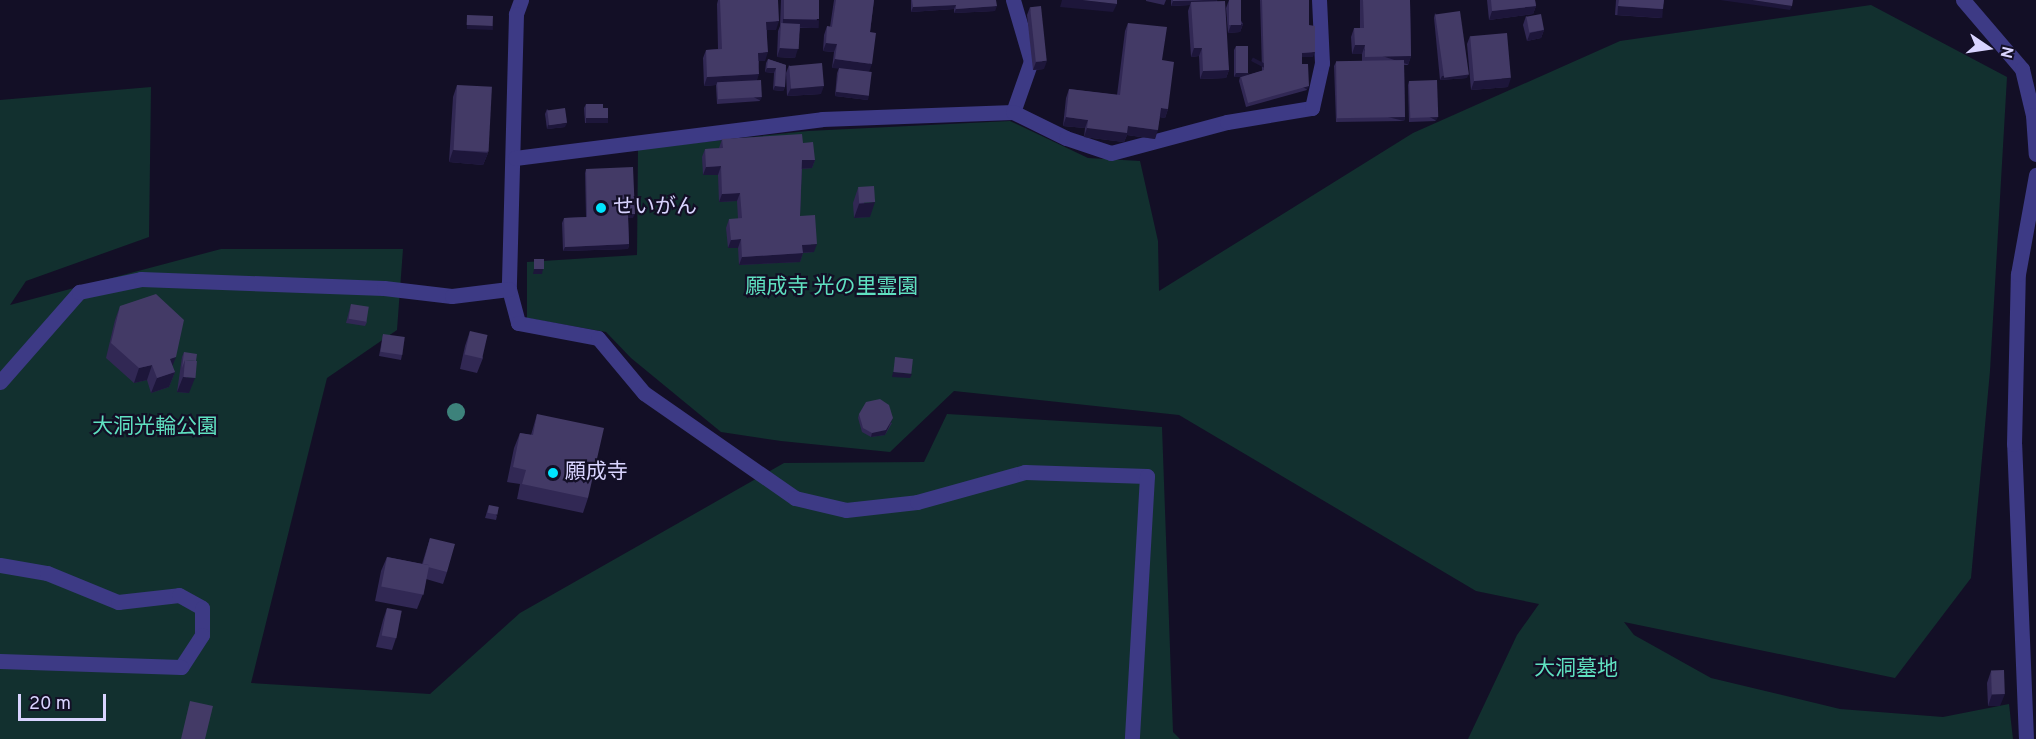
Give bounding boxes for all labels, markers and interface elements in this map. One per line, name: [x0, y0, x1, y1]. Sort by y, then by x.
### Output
north arrow: [1958, 18, 2018, 78]
text: N: [1995, 44, 2017, 60]
place label: せいがん: [613, 195, 697, 221]
marker: せいがん: [594, 201, 608, 215]
park label: 願成寺 光の里霊園: [746, 275, 918, 301]
park label: 大洞光輪公園: [92, 415, 218, 441]
place label: 願成寺: [565, 460, 628, 486]
marker: 願成寺: [546, 466, 560, 480]
park label: 大洞墓地: [1534, 657, 1618, 683]
scale bar: [21, 682, 110, 720]
text: 20 m: [29, 693, 71, 716]

